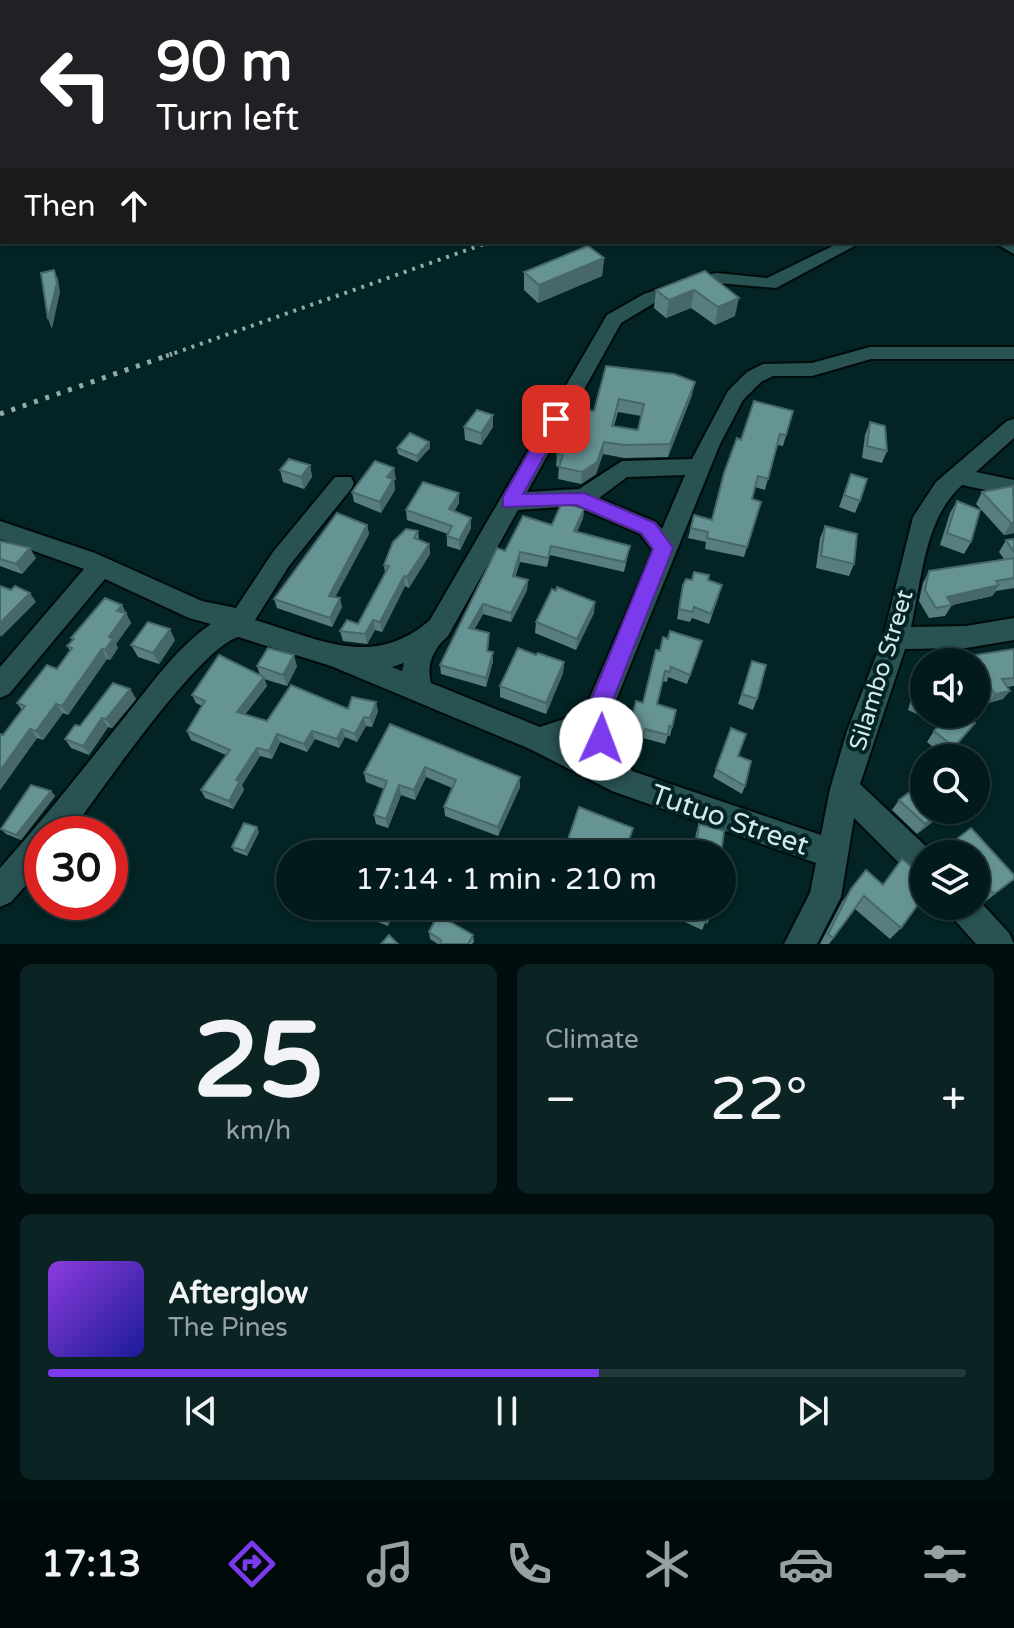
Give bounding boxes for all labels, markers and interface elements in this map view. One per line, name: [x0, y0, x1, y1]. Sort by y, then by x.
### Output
text: 90 m: [156, 29, 292, 96]
icon: left: [24, 32, 128, 136]
text: Turn left: [156, 97, 299, 140]
icon: ahead: [112, 184, 156, 228]
text: Then: [24, 188, 96, 225]
pin: [522, 385, 590, 453]
icon: arrive: [534, 397, 578, 441]
street label: Silambo Street: [843, 586, 920, 754]
map controls: [910, 648, 990, 920]
button: sound: [910, 648, 990, 728]
position arrow: [559, 697, 643, 781]
button: search: [910, 744, 990, 824]
street label: Tutuo Street: [646, 777, 813, 863]
speed limit sign: 30: [24, 816, 128, 920]
button: layers: [910, 840, 990, 920]
text: 17:14 · 1 min · 210 m: [355, 861, 657, 898]
text: 25: [193, 1000, 324, 1125]
text: Climate: [545, 1024, 639, 1055]
text: 22°: [710, 1064, 808, 1136]
text: −: [545, 1074, 576, 1127]
text: +: [941, 1074, 966, 1127]
text: km/h: [226, 1115, 291, 1146]
text: Afterglow: [168, 1275, 308, 1312]
text: The Pines: [168, 1312, 288, 1343]
icon: previous: [179, 1389, 223, 1433]
icon: pause: [485, 1389, 529, 1433]
icon: next: [791, 1389, 835, 1433]
icon: directions: [224, 1536, 280, 1592]
icon: music: [362, 1536, 418, 1592]
icon: phone: [501, 1536, 557, 1592]
icon: climate: [639, 1536, 695, 1592]
icon: car: [778, 1536, 834, 1592]
icon: filters: [917, 1536, 973, 1592]
text: 17:13: [41, 1543, 141, 1586]

